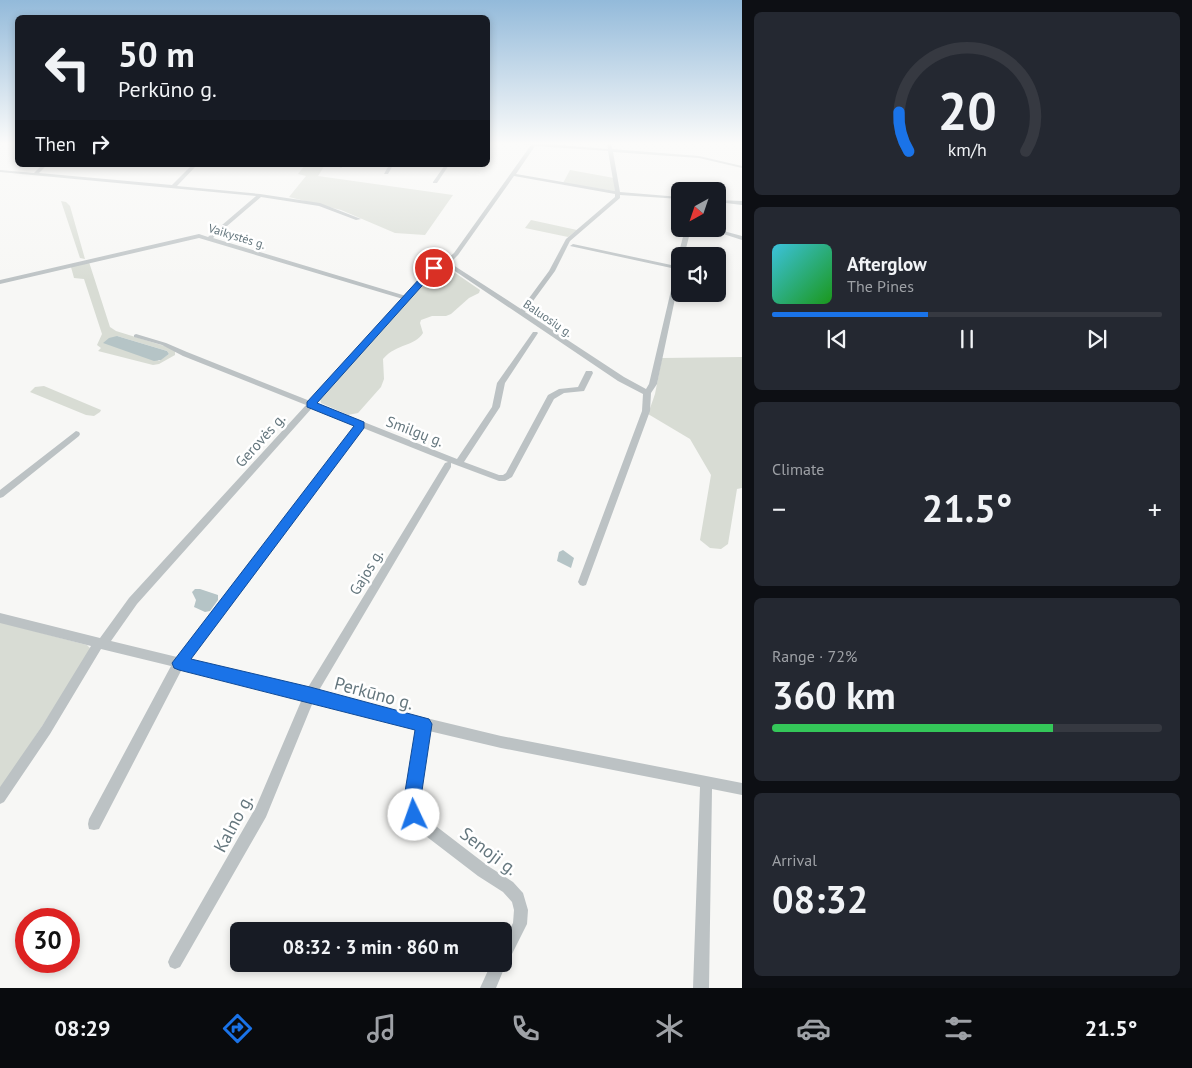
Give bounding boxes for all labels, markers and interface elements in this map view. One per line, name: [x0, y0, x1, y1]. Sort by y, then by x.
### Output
text: 50 m: [118, 31, 195, 77]
icon: left: [35, 35, 100, 100]
text: Perkūno g.: [118, 75, 217, 103]
text: 20: [938, 77, 996, 144]
icon: right: [86, 130, 114, 158]
text: Then: [35, 132, 76, 156]
text: km/h: [947, 138, 987, 161]
north arrow: [671, 182, 726, 238]
map controls: [671, 182, 726, 302]
street label: Vaikystės g.: [206, 220, 267, 252]
pin: [413, 247, 455, 289]
button: sound: [671, 247, 726, 302]
text: Afterglow: [847, 252, 927, 276]
icon: arrive: [420, 254, 448, 282]
text: The Pines: [847, 276, 914, 296]
street label: Baluosių g.: [520, 296, 576, 340]
icon: previous: [823, 325, 851, 353]
icon: pause: [953, 325, 981, 353]
icon: next: [1083, 325, 1111, 353]
street label: Gerovės g.: [231, 409, 289, 471]
street label: Smilgų g.: [384, 411, 446, 451]
text: Climate: [772, 459, 824, 479]
text: 21.5°: [922, 483, 1012, 532]
text: −: [772, 490, 786, 527]
text: +: [1148, 490, 1162, 527]
street label: Gajos g.: [345, 546, 387, 598]
text: Range · 72%: [772, 646, 857, 666]
text: 360 km: [772, 670, 896, 719]
street label: Perkūno g.: [332, 671, 416, 715]
position arrow: [387, 788, 439, 840]
street label: Kalno g.: [208, 790, 258, 856]
street label: Senoji g.: [456, 822, 522, 880]
text: Arrival: [772, 850, 817, 870]
text: 08:32: [772, 874, 868, 923]
speed limit sign: 30: [15, 908, 80, 973]
text: 08:32 · 3 min · 860 m: [283, 935, 459, 959]
icon: directions: [220, 1011, 255, 1046]
icon: music: [364, 1011, 399, 1046]
icon: phone: [508, 1011, 543, 1046]
icon: climate: [652, 1011, 687, 1046]
icon: car: [796, 1011, 831, 1046]
icon: filters: [941, 1011, 976, 1046]
text: 08:29: [55, 1014, 110, 1042]
text: 21.5°: [1085, 1014, 1137, 1042]

